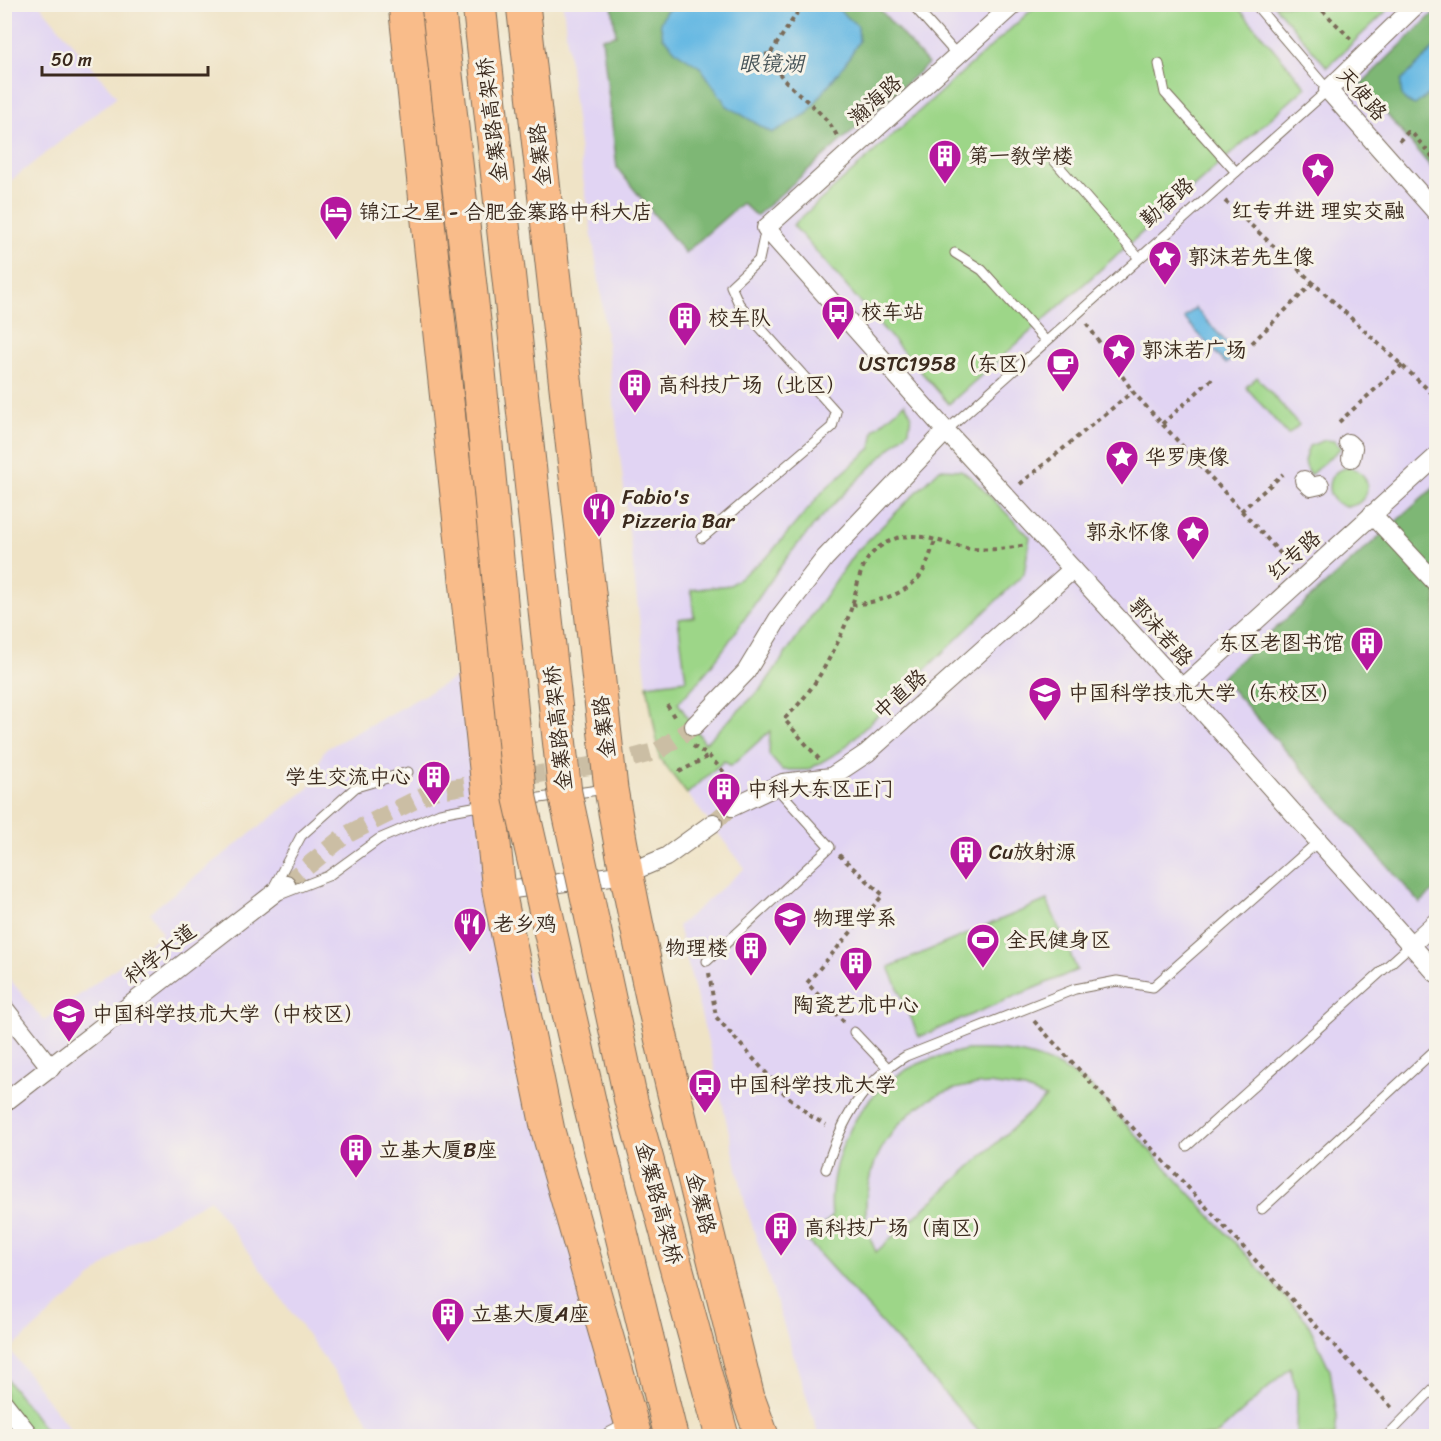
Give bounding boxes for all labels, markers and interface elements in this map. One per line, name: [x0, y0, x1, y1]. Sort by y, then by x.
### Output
scale bar: [42, 39, 208, 77]
text: 50 m: [51, 44, 92, 76]
water label: 眼镜湖: [738, 44, 806, 83]
street label: 金寨路高架桥: [465, 55, 519, 185]
street label: 天使路: [1327, 58, 1397, 130]
street label: 瀚海路: [839, 65, 911, 135]
street label: 金寨路: [518, 122, 562, 188]
place label: 第一教学楼: [968, 137, 1073, 175]
building icon: 第一教学楼: [927, 138, 963, 185]
place icon: 红专并进 理实交融: [1300, 151, 1336, 198]
street label: 勤奋路: [1131, 167, 1203, 237]
place label: 红专并进 理实交融: [1231, 192, 1405, 230]
place label: 锦江之星 - 合肥金寨路中科大店: [359, 193, 653, 231]
hotel icon: 锦江之星 - 合肥金寨路中科大店: [318, 194, 354, 241]
place label: 郭沫若先生像: [1188, 238, 1314, 276]
place icon: 郭沫若先生像: [1147, 239, 1183, 286]
place label: 校车站: [861, 293, 924, 331]
bus stop icon: 校车站: [820, 294, 856, 341]
place label: 校车队: [708, 299, 771, 337]
building icon: 校车队: [667, 300, 703, 347]
place label: 郭沫若广场: [1142, 331, 1247, 369]
place icon: 郭沫若广场: [1101, 332, 1137, 379]
place label: USTC1958（东区）: [859, 345, 1040, 383]
cafe icon: USTC1958（东区）: [1045, 346, 1081, 393]
place label: 高科技广场（北区）: [658, 366, 847, 404]
building icon: 高科技广场（北区）: [617, 367, 653, 414]
place label: 华罗庚像: [1145, 438, 1229, 476]
place icon: 华罗庚像: [1104, 439, 1140, 486]
place label: Fabio's Pizzeria Bar: [622, 478, 735, 540]
restaurant icon: Fabio's Pizzeria Bar: [581, 491, 617, 538]
place label: 郭永怀像: [1086, 513, 1170, 551]
place icon: 郭永怀像: [1175, 514, 1211, 561]
street label: 红专路: [1258, 520, 1330, 590]
street label: 郭沫若路: [1119, 588, 1203, 676]
place label: 东区老图书馆: [1218, 624, 1344, 662]
building icon: 东区老图书馆: [1349, 625, 1385, 672]
street label: 中直路: [864, 659, 936, 729]
street label: 金寨路高架桥: [533, 663, 583, 793]
place label: 中国科学技术大学（东校区）: [1068, 674, 1341, 712]
school or university icon: 中国科学技术大学（东校区）: [1027, 675, 1063, 722]
street label: 金寨路: [581, 693, 627, 761]
place label: 学生交流中心: [285, 758, 411, 796]
building icon: 学生交流中心: [416, 759, 452, 806]
place label: 中科大东区正门: [747, 770, 894, 808]
building icon: 中科大东区正门: [706, 771, 742, 818]
place label: Cu放射源: [989, 833, 1076, 871]
building icon: Cu放射源: [948, 834, 984, 881]
place label: 物理学系: [813, 899, 897, 937]
school or university icon: 物理学系: [772, 900, 808, 947]
place label: 老乡鸡: [493, 905, 556, 943]
restaurant icon: 老乡鸡: [452, 906, 488, 953]
street label: 科学大道: [115, 913, 205, 995]
place label: 全民健身区: [1006, 921, 1111, 959]
sports icon: 全民健身区: [965, 922, 1001, 969]
place label: 物理楼: [665, 929, 728, 967]
building icon: 物理楼: [733, 930, 769, 977]
building icon: 陶瓷艺术中心: [838, 945, 874, 992]
place label: 陶瓷艺术中心: [793, 986, 919, 1024]
place label: 中国科学技术大学（中校区）: [92, 995, 365, 1033]
school or university icon: 中国科学技术大学（中校区）: [51, 996, 87, 1043]
place label: 中国科学技术大学: [728, 1066, 896, 1104]
bus stop icon: 中国科学技术大学: [687, 1067, 723, 1114]
place label: 立基大厦B座: [379, 1131, 497, 1169]
building icon: 立基大厦B座: [338, 1132, 374, 1179]
street label: 金寨路高架桥: [624, 1137, 694, 1269]
street label: 金寨路: [675, 1168, 727, 1238]
place label: 高科技广场（南区）: [804, 1209, 993, 1247]
building icon: 高科技广场（南区）: [763, 1210, 799, 1257]
place label: 立基大厦A座: [471, 1295, 590, 1333]
building icon: 立基大厦A座: [430, 1296, 466, 1343]

